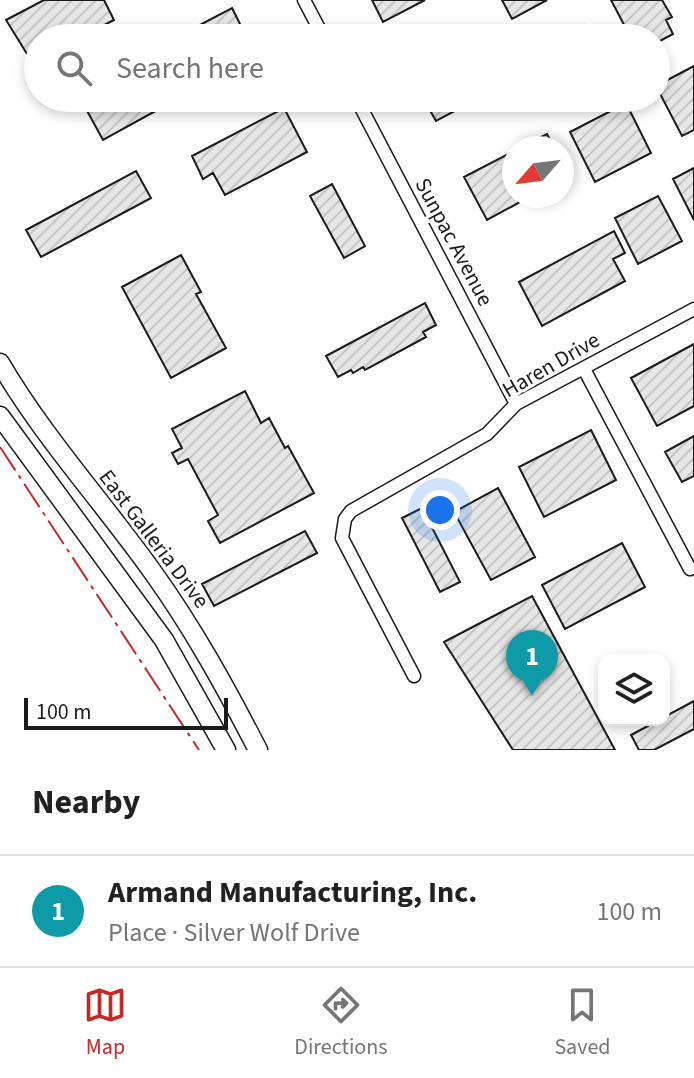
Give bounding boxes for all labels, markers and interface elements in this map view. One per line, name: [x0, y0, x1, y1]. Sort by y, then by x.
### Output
search box: [24, 24, 670, 112]
icon: search: [52, 46, 96, 90]
text: Search here: [116, 47, 264, 90]
north arrow: [502, 136, 574, 208]
street label: Sunpac Avenue: [407, 172, 501, 312]
street label: Haren Drive: [496, 324, 606, 406]
street label: East Galleria Drive: [91, 463, 217, 615]
your location: [420, 490, 460, 530]
pin: 1: [506, 630, 558, 696]
map controls: [598, 654, 670, 726]
button: layers: [598, 654, 670, 726]
scale bar: [24, 694, 228, 730]
text: 100 m: [36, 696, 91, 728]
text: Nearby: [32, 778, 140, 827]
text: Armand Manufacturing, Inc.: [108, 871, 477, 914]
text: 1: [51, 893, 65, 930]
text: 100 m: [596, 893, 662, 930]
text: Place · Silver Wolf Drive: [108, 914, 360, 951]
tab: Map: [83, 983, 127, 1063]
tab: Directions: [294, 983, 387, 1063]
tab: Saved: [554, 983, 611, 1063]

